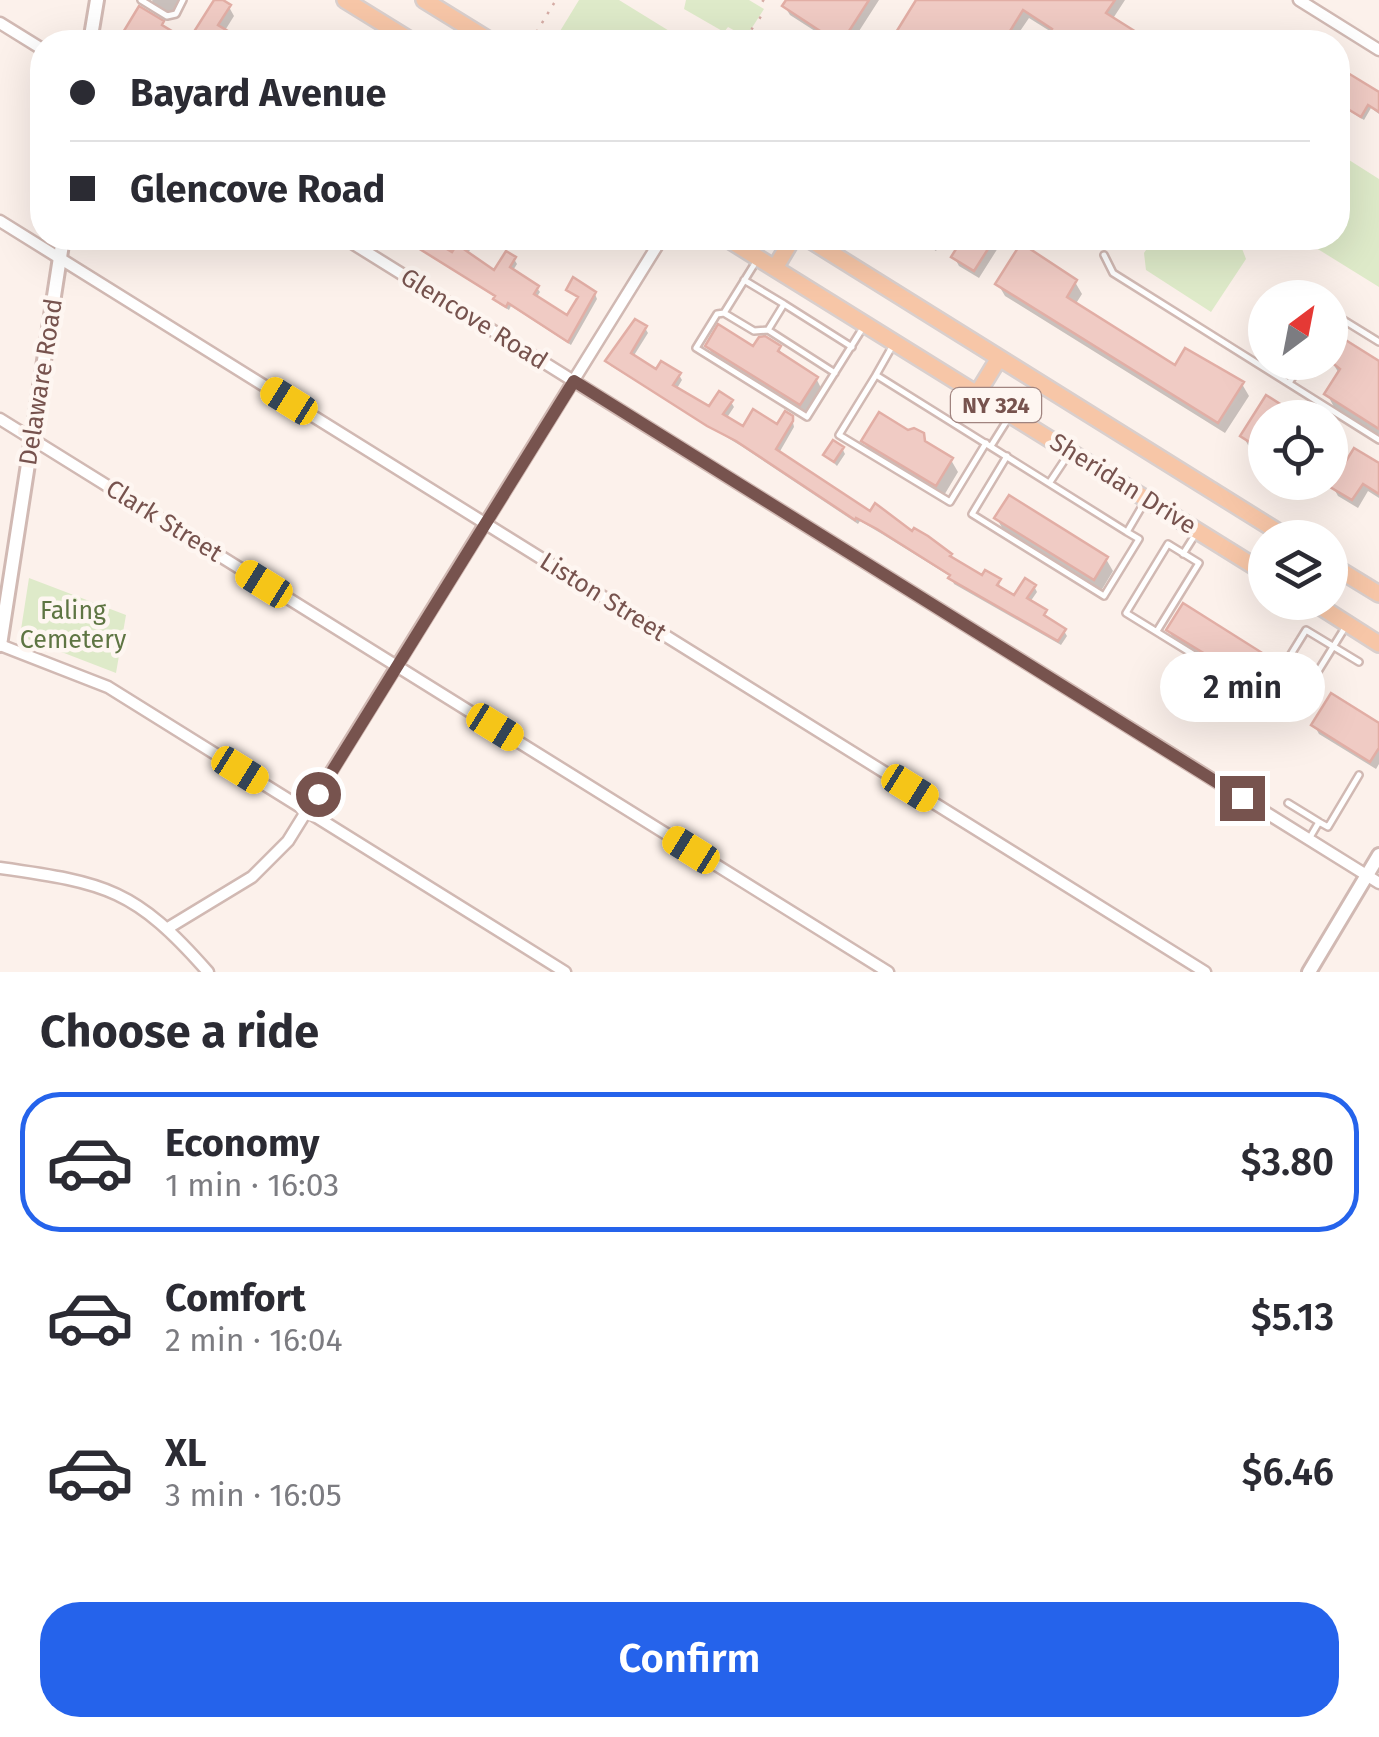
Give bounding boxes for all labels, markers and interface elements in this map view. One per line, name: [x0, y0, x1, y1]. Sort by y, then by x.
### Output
text: Bayard Avenue: [130, 70, 387, 116]
text: Glencove Road: [130, 166, 385, 212]
street label: Glencove Road: [395, 262, 553, 376]
north arrow: [1248, 280, 1348, 380]
map controls: [1248, 280, 1348, 620]
street label: Delaware Road: [13, 296, 69, 468]
car: [256, 372, 322, 430]
road number: NY 324: [951, 388, 1041, 422]
button: locate: [1248, 400, 1348, 500]
street label: Sheridan Drive: [1044, 427, 1202, 541]
street label: Clark Street: [100, 473, 229, 569]
button: layers: [1248, 520, 1348, 620]
street label: Liston Street: [534, 546, 673, 648]
car: [231, 555, 297, 613]
park label: Faling Cemetery: [20, 596, 127, 655]
callout: 2 min: [1160, 653, 1324, 723]
text: 2 min: [1203, 668, 1282, 706]
car: [462, 698, 528, 756]
car: [207, 741, 273, 799]
car: [877, 759, 943, 817]
route start: [296, 772, 341, 817]
route end: [1220, 776, 1265, 821]
car: [658, 821, 724, 879]
text: Choose a ride: [40, 1005, 319, 1059]
icon: car: [45, 1117, 135, 1207]
text: Economy: [165, 1120, 320, 1166]
text: $3.80: [1241, 1139, 1334, 1185]
text: 1 min · 16:03: [165, 1166, 339, 1204]
icon: car: [45, 1272, 135, 1362]
text: Comfort: [165, 1275, 306, 1321]
text: $5.13: [1251, 1294, 1334, 1340]
text: 2 min · 16:04: [165, 1321, 343, 1359]
icon: car: [45, 1427, 135, 1517]
text: XL: [165, 1430, 207, 1476]
text: $6.46: [1242, 1449, 1334, 1495]
text: 3 min · 16:05: [165, 1476, 342, 1514]
button: Confirm: [40, 1602, 1339, 1717]

